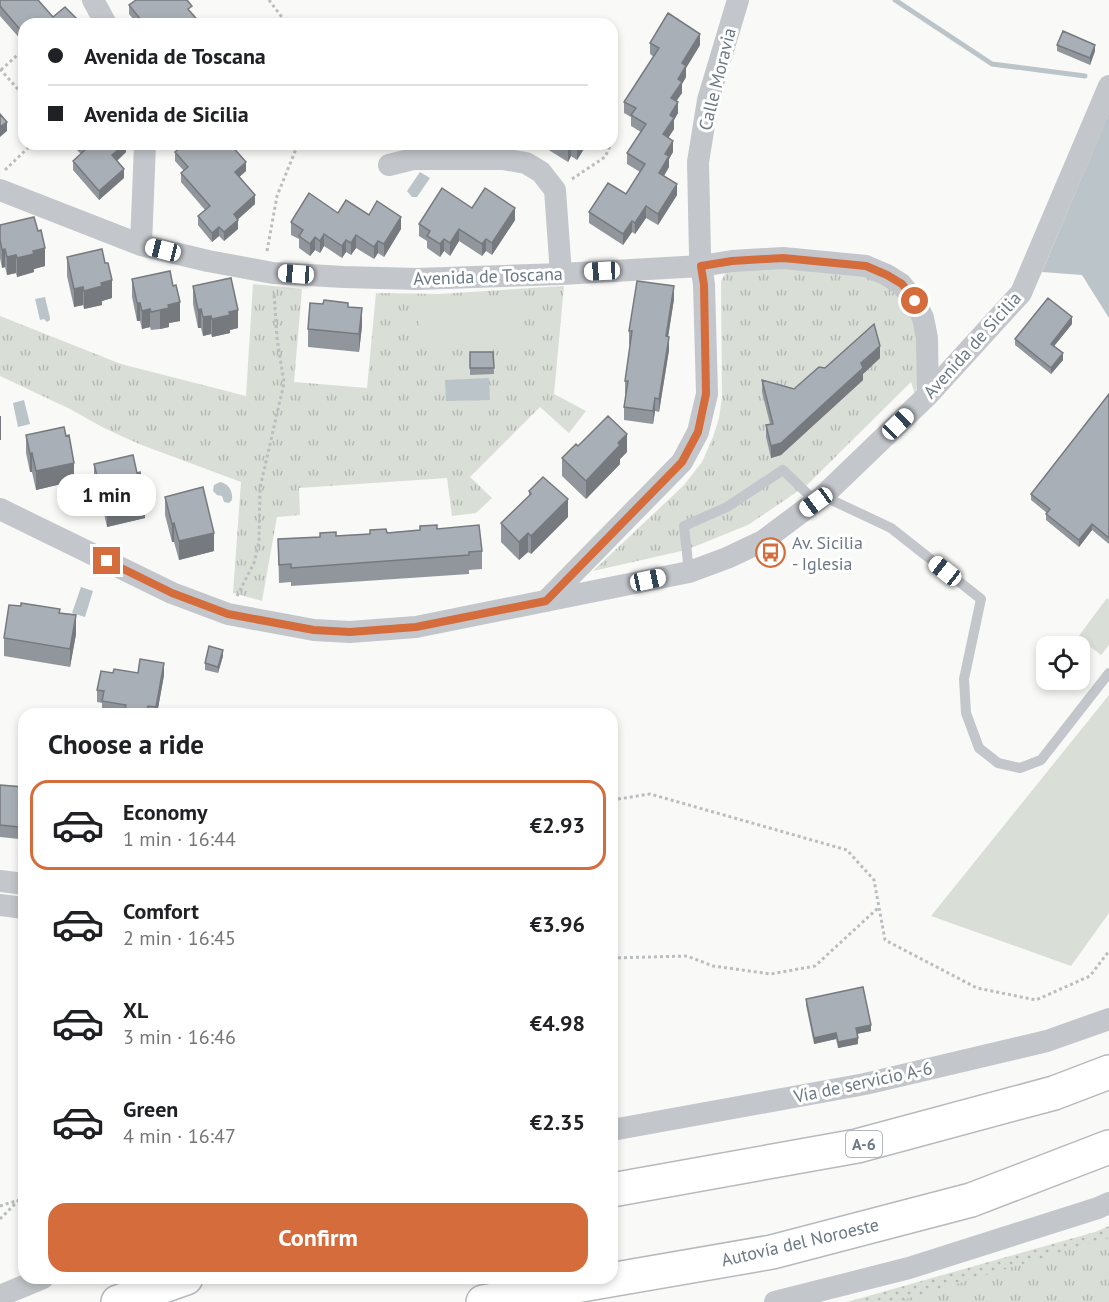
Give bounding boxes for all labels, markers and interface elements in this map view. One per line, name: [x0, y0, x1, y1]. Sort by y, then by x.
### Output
street label: Calle Moravia: [693, 25, 741, 133]
text: Avenida de Toscana: [84, 42, 266, 70]
text: Avenida de Sicilia: [84, 100, 249, 128]
car: [143, 237, 183, 263]
car: [584, 261, 620, 281]
street label: Avenida de Toscana: [413, 262, 563, 290]
car: [277, 264, 315, 284]
route start: [901, 287, 928, 314]
street label: Avenida de Sicilia: [918, 287, 1026, 403]
car: [879, 405, 917, 443]
callout: 1 min: [57, 474, 156, 516]
text: 1 min: [82, 482, 131, 508]
car: [796, 484, 836, 520]
place label: Av. Sicilia - Iglesia: [792, 531, 863, 575]
bus stop icon: Av. Sicilia - Iglesia: [755, 536, 787, 568]
route end: [93, 547, 120, 574]
car: [925, 553, 965, 589]
car: [629, 567, 667, 593]
map controls: [1036, 636, 1090, 690]
button: locate: [1036, 636, 1090, 690]
text: Choose a ride: [48, 727, 204, 761]
icon: car: [51, 798, 105, 852]
text: Economy: [123, 798, 207, 826]
text: €2.93: [530, 811, 585, 839]
text: 1 min · 16:44: [123, 826, 236, 852]
icon: car: [51, 897, 105, 951]
text: Comfort: [123, 897, 199, 925]
text: €3.96: [530, 910, 585, 938]
text: 2 min · 16:45: [123, 925, 236, 951]
icon: car: [51, 996, 105, 1050]
text: XL: [123, 996, 148, 1024]
text: €4.98: [530, 1009, 585, 1037]
text: 3 min · 16:46: [123, 1024, 236, 1050]
street label: Vía de servicio A-6: [791, 1056, 934, 1108]
icon: car: [51, 1095, 105, 1149]
text: Green: [123, 1095, 178, 1123]
text: €2.35: [530, 1108, 585, 1136]
text: 4 min · 16:47: [123, 1123, 236, 1149]
road number: A-6: [846, 1131, 882, 1157]
button: Confirm: [48, 1203, 588, 1272]
street label: Autovía del Noroeste: [719, 1213, 881, 1271]

